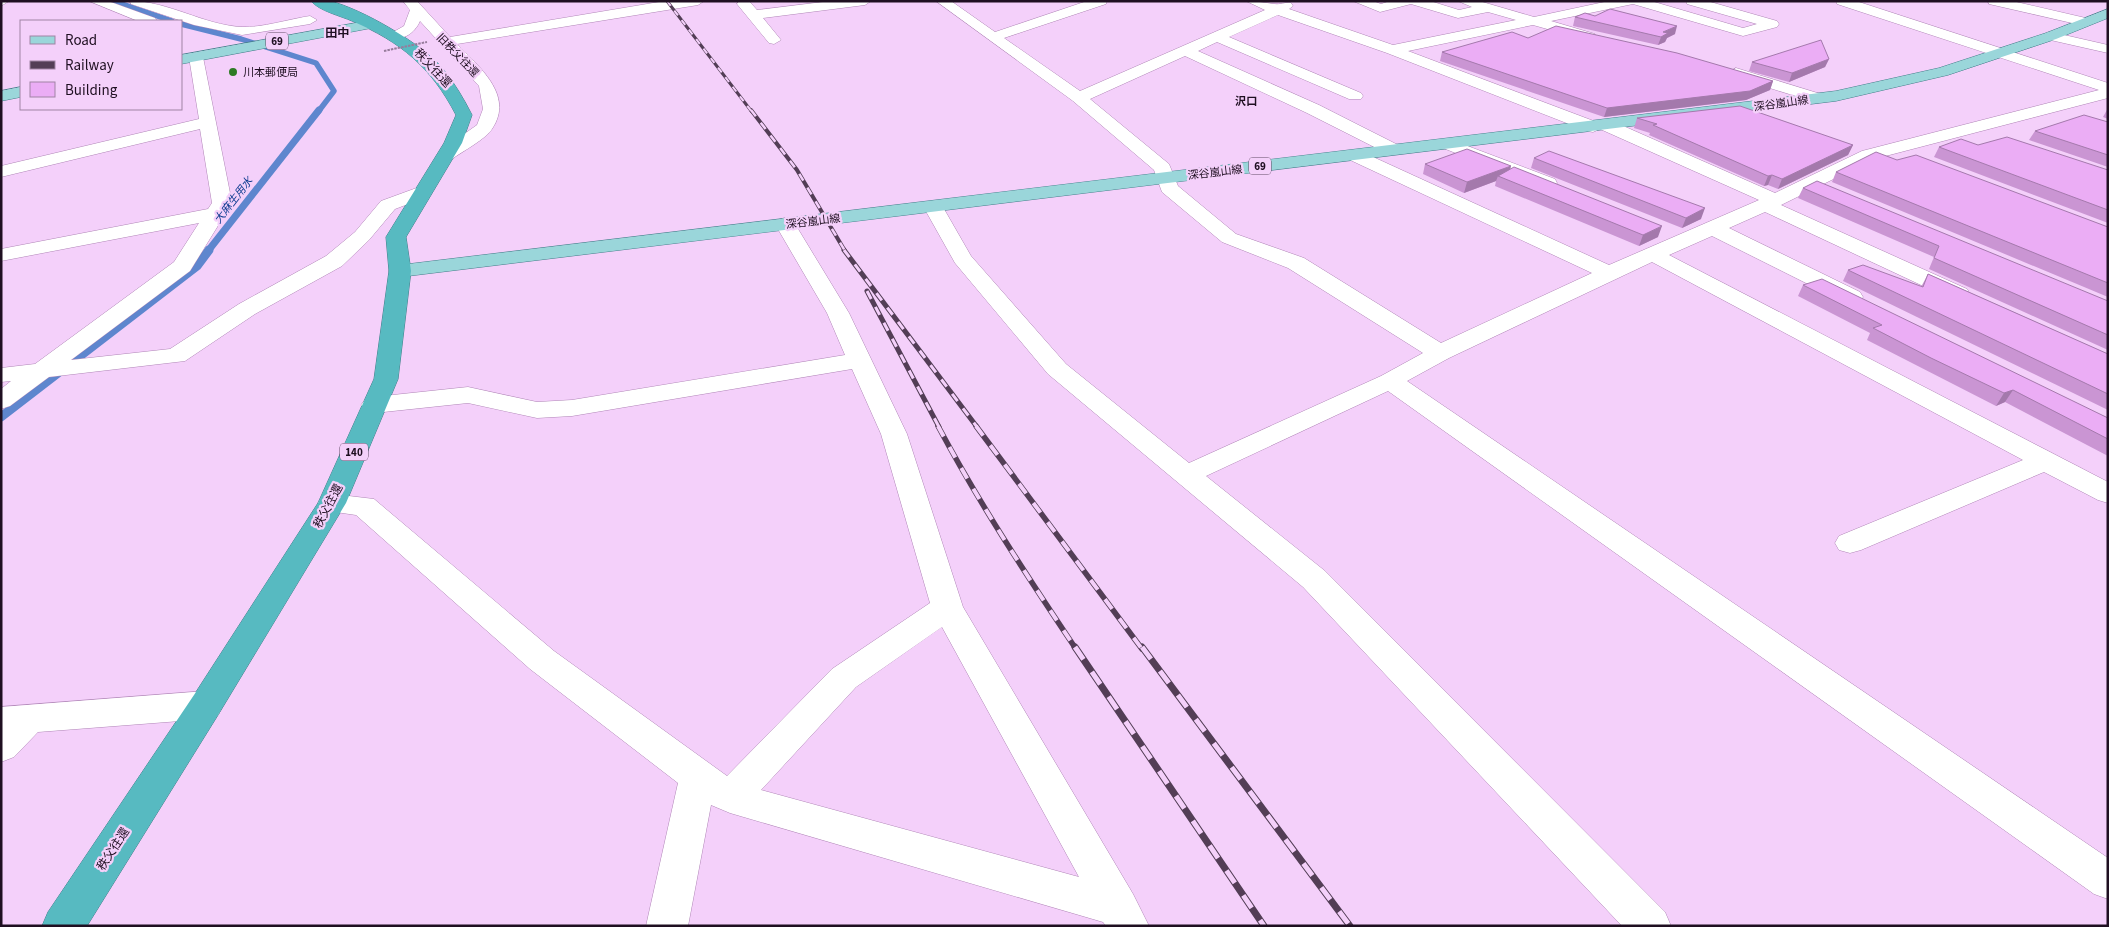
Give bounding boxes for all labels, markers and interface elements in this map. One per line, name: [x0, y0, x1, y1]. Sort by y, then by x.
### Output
legend: [20, 20, 182, 110]
district label: 田中: [325, 25, 349, 42]
text: Road: [65, 30, 97, 51]
street label: 旧秩父往還: [434, 31, 482, 79]
road number: 69: [266, 32, 288, 49]
street label: 秩父往還: [411, 46, 455, 90]
text: Railway: [65, 55, 114, 76]
place label: 川本郵便局: [243, 65, 298, 80]
marker: 川本郵便局: [227, 66, 239, 78]
text: Building: [65, 80, 118, 101]
street label: 深谷嵐山線: [1753, 92, 1809, 115]
district label: 沢口: [1235, 94, 1257, 109]
road number: 69: [1249, 158, 1271, 175]
street label: 深谷嵐山線: [1187, 162, 1243, 183]
water label: 大麻生用水: [211, 173, 257, 227]
street label: 深谷嵐山線: [785, 211, 841, 232]
road number: 140: [340, 444, 368, 461]
street label: 秩父往還: [310, 481, 347, 531]
street label: 秩父往還: [93, 825, 134, 874]

